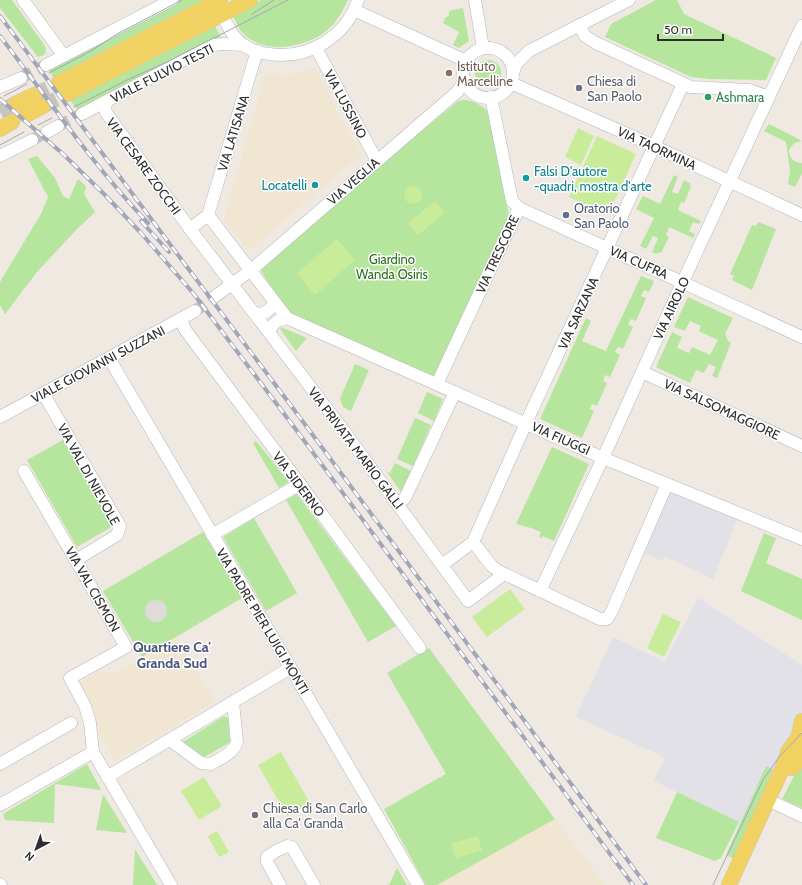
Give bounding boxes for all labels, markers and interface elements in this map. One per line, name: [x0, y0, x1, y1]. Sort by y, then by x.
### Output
scale bar: [658, 16, 723, 42]
text: 50 m: [664, 22, 692, 37]
street label: VIALE FULVIO TESTI: [108, 40, 216, 106]
place label: Istituto Marcelline: [457, 58, 513, 89]
street label: VIA LUSSINO: [321, 67, 371, 141]
marker: Istituto Marcelline: [444, 68, 454, 78]
place label: Chiesa di San Paolo: [587, 73, 642, 104]
marker: Chiesa di San Paolo: [574, 83, 584, 93]
place label: Ashmara: [716, 89, 765, 105]
marker: Ashmara: [703, 92, 713, 102]
street label: VIA LATISANA: [214, 93, 252, 173]
street label: VIA CESARE ZOCCHI: [103, 114, 185, 218]
street label: VIA TAORMINA: [615, 123, 699, 173]
street label: VIA VEGLIA: [324, 154, 382, 208]
place label: Falsi D'autore -quadri, mostra d'arte: [534, 163, 652, 194]
marker: Falsi D'autore -quadri, mostra d'arte: [521, 173, 531, 183]
place label: Locatelli: [262, 177, 307, 193]
marker: Locatelli: [310, 180, 320, 190]
place label: Oratorio San Paolo: [574, 200, 629, 231]
marker: Oratorio San Paolo: [561, 210, 571, 220]
street label: VIA TRESCORE: [472, 212, 522, 296]
street label: VIA CUFRA: [607, 242, 671, 282]
park label: Giardino Wanda Osiris: [356, 251, 429, 282]
street label: VIA SARZANA: [554, 274, 602, 352]
street label: VIA AIROLO: [649, 274, 693, 342]
street label: VIALE GIOVANNI SUZZANI: [28, 322, 168, 406]
street label: VIA SALSOMAGGIORE: [661, 375, 783, 443]
street label: VIA PRIVATA MARIO GALLI: [305, 384, 407, 512]
street label: VIA FIUGGI: [529, 418, 593, 458]
street label: VIA VAL DI NIEVOLE: [54, 420, 124, 528]
street label: VIA SIDERNO: [270, 449, 328, 519]
street label: VIA VAL CISMON: [62, 544, 124, 634]
street label: VIA PADRE PIER LUIGI MONTI: [213, 545, 313, 697]
district label: Quartiere Ca' Granda Sud: [133, 638, 211, 672]
place label: Chiesa di San Carlo alla Ca' Granda: [263, 800, 367, 831]
marker: Chiesa di San Carlo alla Ca' Granda: [250, 810, 260, 820]
north arrow: [16, 829, 56, 869]
text: N: [22, 849, 37, 864]

